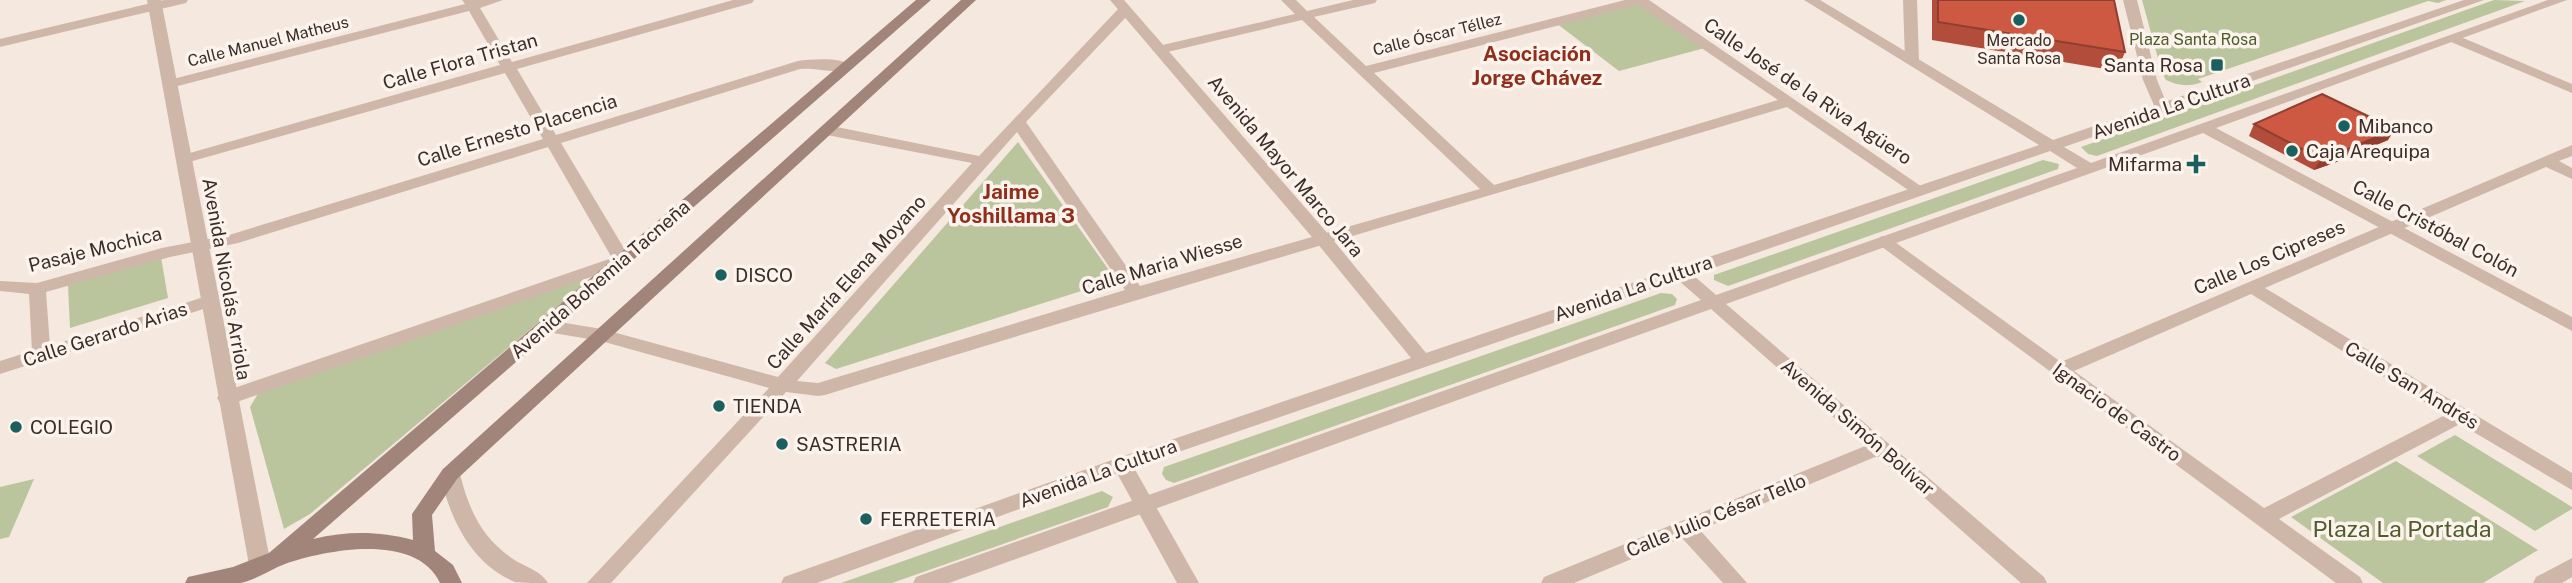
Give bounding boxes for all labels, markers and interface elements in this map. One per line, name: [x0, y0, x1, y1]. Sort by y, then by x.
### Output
street label: Calle Óscar Téllez: [1371, 8, 1504, 60]
street label: Calle Manuel Matheus: [186, 12, 351, 71]
marker: Mercado Santa Rosa: [2011, 12, 2027, 28]
street label: Calle José de la Riva Agüero: [1700, 13, 1916, 169]
street label: Calle Flora Tristan: [380, 28, 540, 94]
park label: Plaza Santa Rosa: [2129, 30, 2257, 49]
place label: Mercado Santa Rosa: [1977, 31, 2061, 68]
district label: Asociación Jorge Chávez: [1472, 41, 1602, 90]
place label: Santa Rosa: [2103, 54, 2203, 76]
marker: Santa Rosa: [2209, 57, 2225, 73]
street label: Avenida La Cultura: [2089, 69, 2253, 143]
street label: Avenida Mayor Marco Jara: [1204, 71, 1368, 261]
street label: Calle Ernesto Placencia: [415, 89, 619, 171]
place label: Mibanco: [2358, 115, 2433, 137]
marker: Mibanco: [2336, 118, 2352, 134]
place label: Caja Arequipa: [2306, 140, 2430, 162]
marker: Caja Arequipa: [2284, 143, 2300, 159]
place label: Mifarma: [2108, 153, 2182, 175]
marker: Mifarma: [2188, 156, 2204, 172]
street label: Calle Cristóbal Colón: [2349, 175, 2523, 281]
street label: Avenida Nicolás Arriola: [198, 176, 256, 382]
district label: Jaime Yoshillama 3: [947, 179, 1075, 228]
street label: Calle María Elena Moyano: [762, 190, 930, 374]
street label: Avenida Bohemia Tacneña: [506, 195, 694, 363]
street label: Calle Los Cipreses: [2190, 215, 2348, 299]
street label: Pasaje Mochica: [26, 222, 164, 276]
street label: Calle Maria Wiesse: [1079, 229, 1245, 299]
street label: Avenida La Cultura: [1551, 251, 1715, 325]
place label: DISCO: [735, 264, 793, 286]
marker: DISCO: [713, 267, 729, 283]
street label: Calle Gerardo Arias: [20, 297, 190, 371]
street label: Calle San Andrés: [2341, 337, 2483, 433]
street label: Avenida Simón Bolívar: [1777, 354, 1939, 500]
street label: Ignacio de Castro: [2049, 358, 2185, 466]
place label: TIENDA: [733, 395, 802, 417]
marker: TIENDA: [711, 398, 727, 414]
place label: COLEGIO: [30, 416, 113, 438]
marker: COLEGIO: [8, 419, 24, 435]
place label: SASTRERIA: [796, 433, 902, 455]
street label: Avenida La Cultura: [1016, 434, 1180, 512]
marker: SASTRERIA: [774, 436, 790, 452]
street label: Calle Julio César Tello: [1623, 469, 1809, 561]
place label: FERRETERIA: [880, 508, 996, 530]
marker: FERRETERIA: [858, 511, 874, 527]
park label: Plaza La Portada: [2313, 515, 2492, 542]

